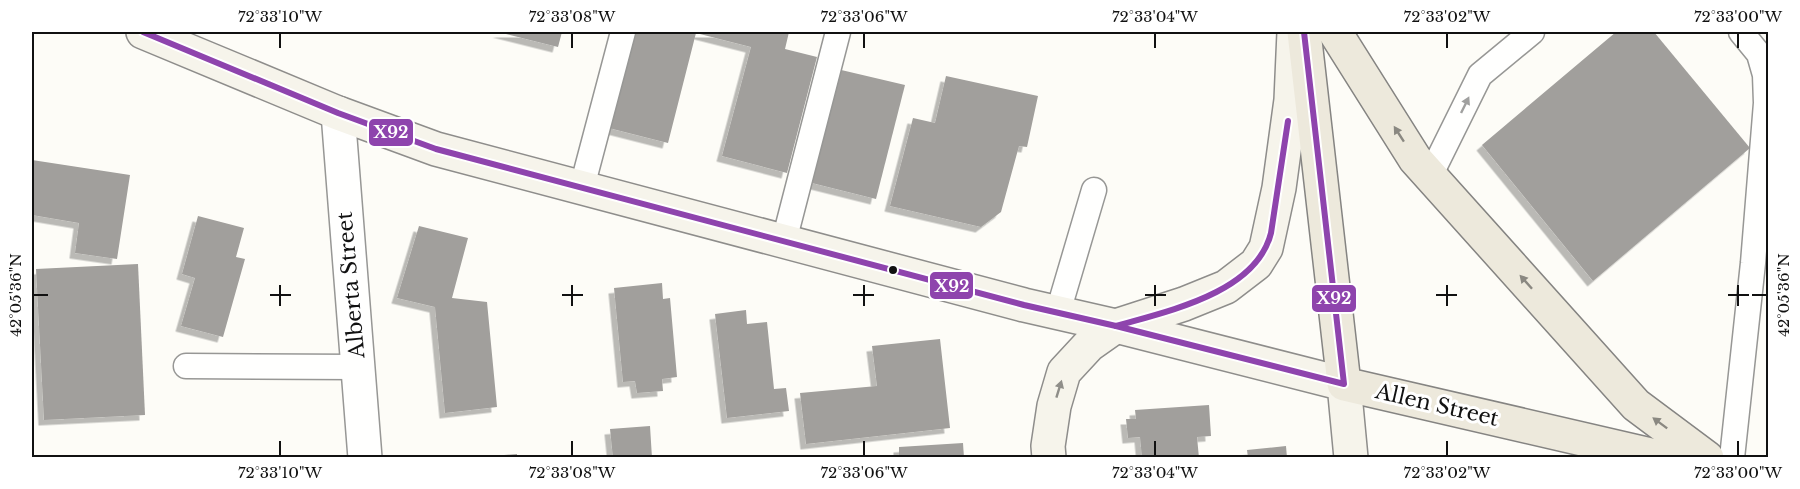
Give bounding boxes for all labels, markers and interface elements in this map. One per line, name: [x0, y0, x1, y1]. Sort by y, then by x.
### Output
text: 72°33'10"W: [238, 7, 322, 26]
text: 72°33'08"W: [529, 7, 616, 26]
text: 72°33'06"W: [820, 7, 908, 26]
text: 72°33'04"W: [1112, 7, 1198, 26]
text: 72°33'02"W: [1404, 7, 1491, 26]
text: 72°33'00"W: [1694, 7, 1782, 26]
one-way arrow: [1460, 96, 1470, 113]
line badge: X92: [368, 118, 414, 147]
text: X92: [373, 122, 408, 142]
one-way arrow: [1393, 127, 1405, 143]
street label: Alberta Street: [332, 210, 370, 361]
text: 42°05'36"N: [6, 253, 25, 337]
text: 42°05'36"N: [1774, 253, 1793, 337]
unlabelled marker: [887, 264, 899, 276]
line badge: X92: [929, 271, 974, 300]
one-way arrow: [1520, 275, 1533, 290]
text: X92: [934, 276, 969, 296]
line badge: X92: [1311, 284, 1357, 313]
text: X92: [1316, 288, 1351, 308]
street label: Allen Street: [1372, 378, 1501, 432]
one-way arrow: [1055, 380, 1064, 398]
one-way arrow: [1653, 417, 1668, 429]
text: 72°33'10"W: [238, 463, 322, 482]
text: 72°33'08"W: [529, 463, 616, 482]
text: 72°33'06"W: [820, 463, 908, 482]
text: 72°33'04"W: [1112, 463, 1198, 482]
text: 72°33'02"W: [1404, 463, 1491, 482]
text: 72°33'00"W: [1694, 463, 1782, 482]

